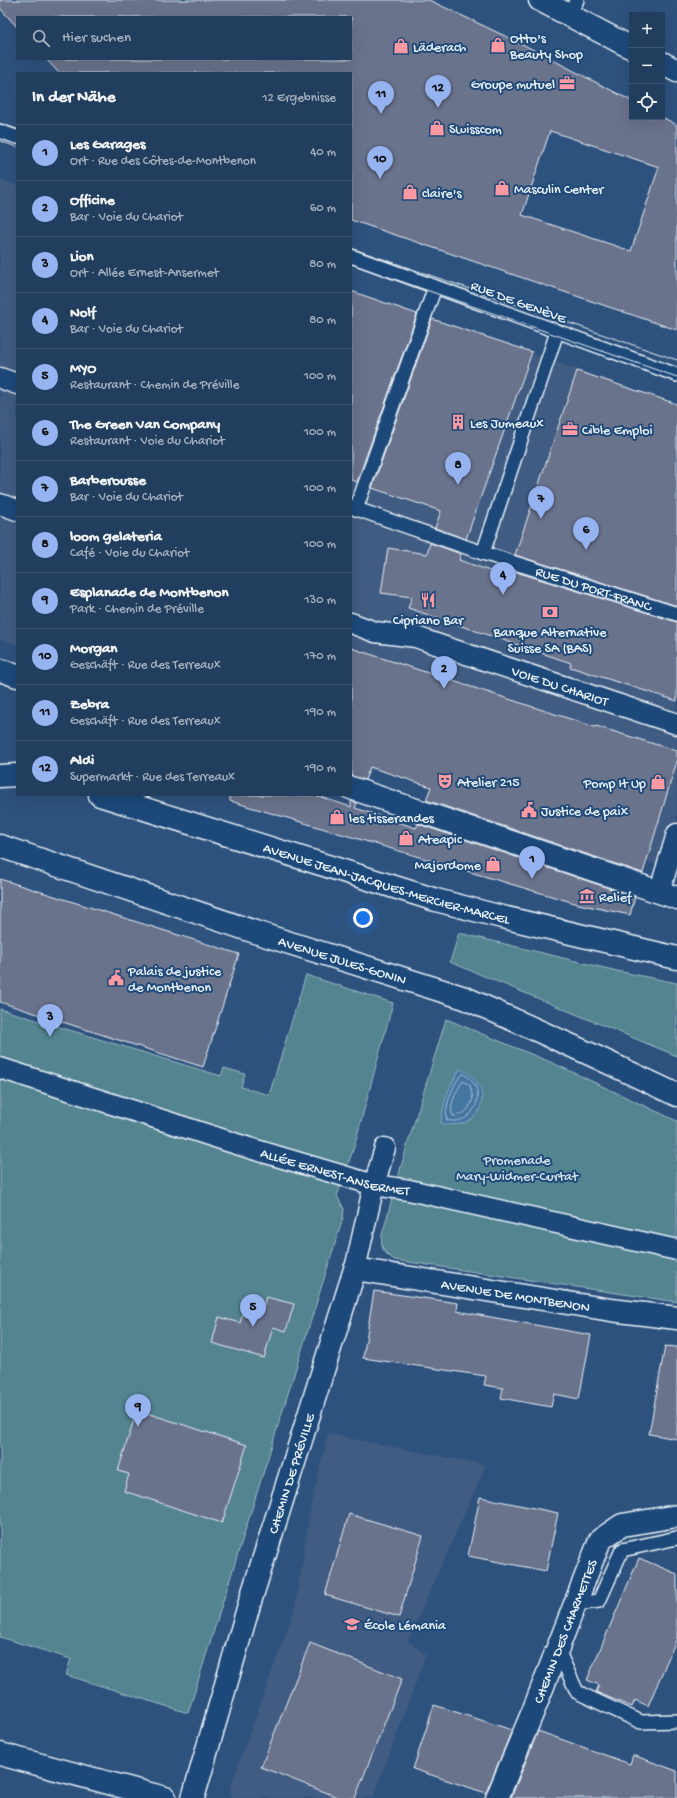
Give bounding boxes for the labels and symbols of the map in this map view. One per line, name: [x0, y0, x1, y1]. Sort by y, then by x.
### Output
place label: Otto's Beauty Shop: [509, 31, 583, 64]
shop icon: Otto's Beauty Shop: [489, 36, 507, 54]
shop icon: Läderach: [392, 37, 410, 55]
place label: Läderach: [413, 40, 467, 57]
office icon: Groupe mutuel: [558, 74, 576, 92]
pin: 12: [425, 75, 451, 108]
place label: Groupe mutuel: [471, 77, 555, 94]
pin: 11: [368, 81, 394, 114]
shop icon: Swisscom: [428, 119, 446, 137]
place label: Swisscom: [449, 122, 502, 139]
pin: 10: [367, 146, 393, 179]
shop icon: Masculin Center: [493, 179, 511, 197]
place label: Masculin Center: [514, 182, 604, 199]
shop icon: claire's: [401, 183, 419, 201]
place label: claire's: [422, 186, 462, 203]
street label: RUE DE GENÈVE: [468, 278, 569, 329]
building icon: Les Jumeaux: [449, 413, 467, 431]
place label: Les Jumeaux: [470, 416, 544, 433]
office icon: Cible Emploi: [561, 420, 579, 438]
place label: Cible Emploi: [582, 423, 653, 440]
pin: 8: [445, 452, 471, 485]
pin: 7: [528, 486, 554, 519]
pin: 6: [573, 517, 599, 550]
pin: 4: [490, 562, 516, 595]
street label: RUE DU PORT-FRANC: [533, 564, 655, 617]
restaurant icon: Cipriano Bar: [419, 591, 437, 609]
bank icon: Banque Alternative Suisse SA (BAS): [541, 603, 559, 621]
place label: Cipriano Bar: [393, 613, 464, 630]
place label: Banque Alternative Suisse SA (BAS): [493, 625, 607, 658]
pin: 2: [431, 656, 457, 689]
street label: VOIE DU CHARIOT: [508, 663, 610, 712]
theatre icon: Atelier 215: [436, 772, 454, 790]
shop icon: Pomp It Up: [649, 773, 667, 791]
place label: Atelier 215: [457, 775, 520, 792]
place label: Pomp It Up: [582, 776, 646, 793]
public building icon: Justice de paix: [520, 801, 538, 819]
place label: Justice de paix: [541, 804, 629, 821]
shop icon: les tisserandes: [328, 808, 346, 826]
place label: les tisserandes: [349, 811, 435, 828]
shop icon: Ateapic: [397, 829, 415, 847]
place label: Ateapic: [418, 832, 463, 849]
street label: AVENUE JEAN-JACQUES-MERCIER-MARCEL: [261, 840, 512, 930]
pin: 1: [519, 846, 545, 879]
shop icon: Majordome: [484, 855, 502, 873]
place label: Majordome: [415, 858, 482, 875]
museum icon: Relief: [578, 887, 596, 905]
place label: Relief: [599, 890, 633, 907]
your location: [353, 908, 373, 928]
street label: AVENUE JULES-GONIN: [276, 934, 408, 990]
place label: Palais de justice de Montbenon: [127, 964, 222, 997]
public building icon: Palais de justice de Montbenon: [107, 969, 125, 987]
pin: 3: [37, 1004, 63, 1037]
street label: ALLÉE ERNEST-ANSERMET: [258, 1146, 411, 1201]
park label: Promenade Mary-Widmer-Curtat: [456, 1153, 579, 1186]
street label: AVENUE DE MONTBENON: [440, 1277, 591, 1318]
pin: 5: [240, 1294, 266, 1327]
pin: 9: [125, 1394, 151, 1427]
street label: CHEMIN DE PRÉVILLE: [266, 1411, 320, 1536]
street label: CHEMIN DES CHARMETTES: [531, 1557, 603, 1706]
school or university icon: École Lémania: [343, 1615, 361, 1633]
place label: École Lémania: [364, 1618, 447, 1635]

